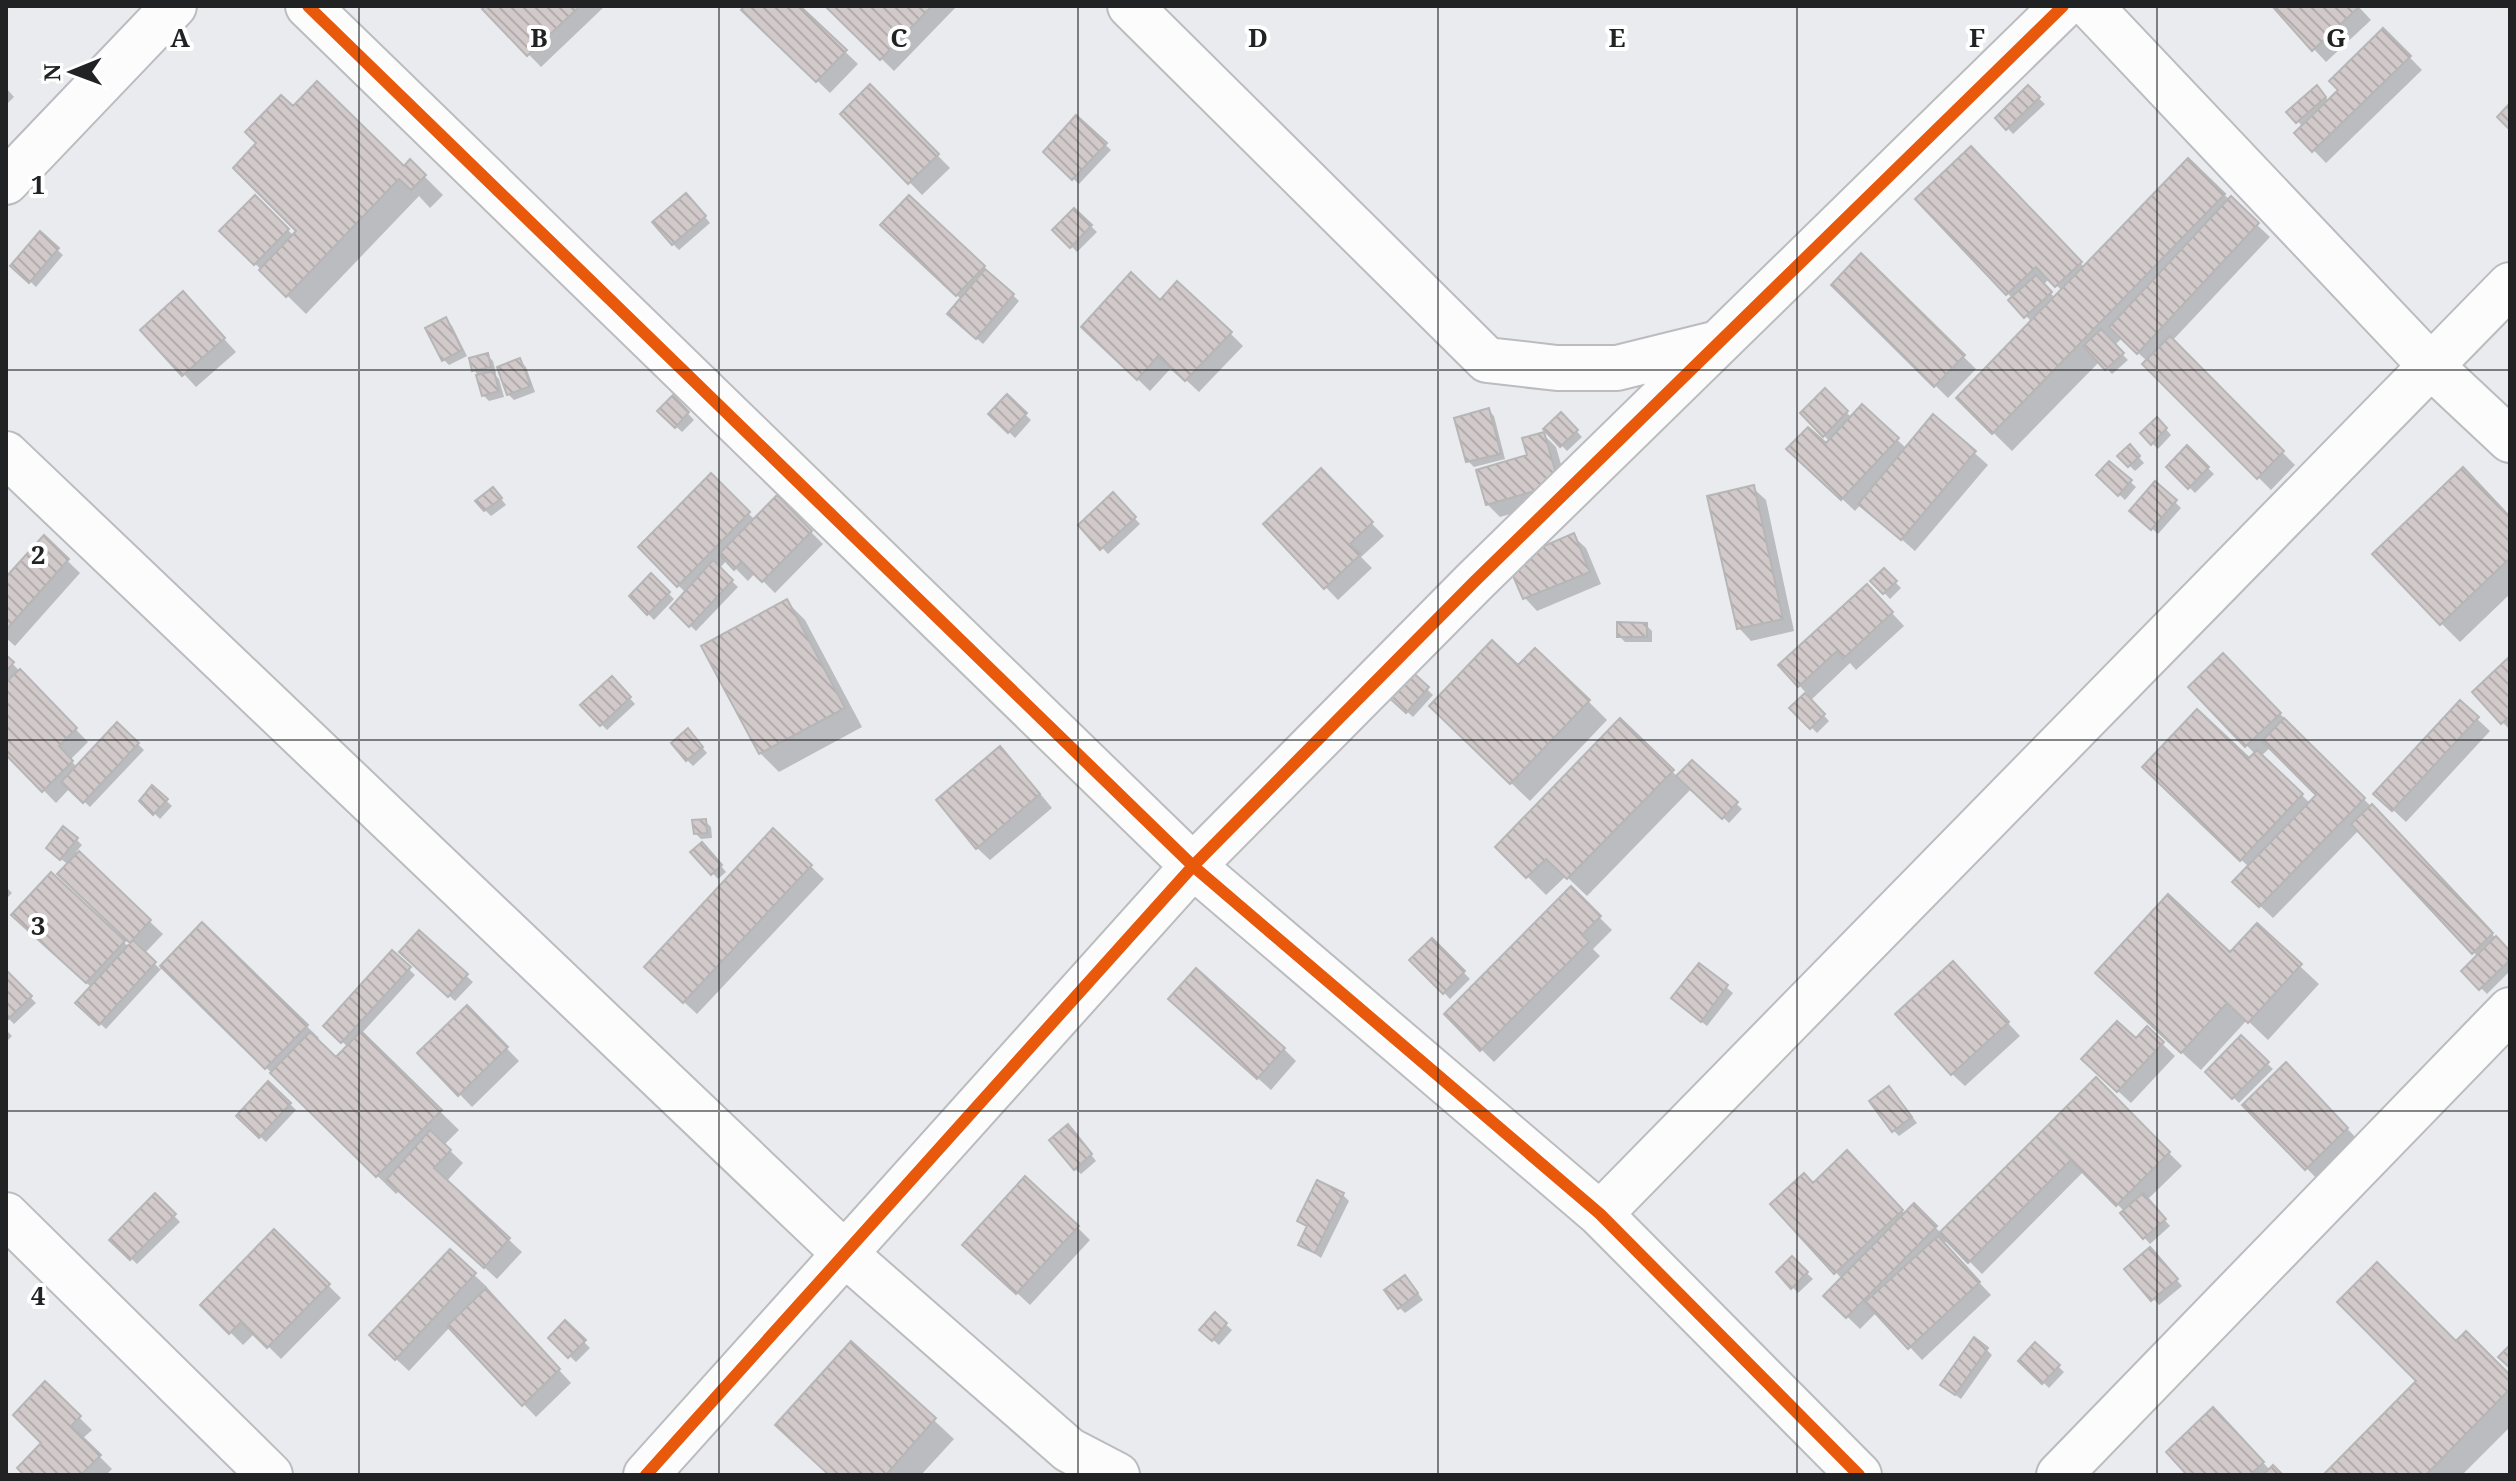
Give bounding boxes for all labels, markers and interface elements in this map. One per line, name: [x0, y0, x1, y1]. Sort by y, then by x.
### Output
text: A: [170, 19, 190, 55]
text: B: [530, 19, 548, 55]
text: C: [890, 19, 908, 55]
text: D: [1248, 19, 1268, 55]
text: E: [1609, 19, 1626, 55]
text: F: [1969, 19, 1985, 55]
text: G: [2326, 19, 2346, 55]
north arrow: [32, 32, 112, 112]
text: N: [36, 63, 66, 81]
text: 1: [31, 166, 45, 202]
text: 2: [31, 536, 45, 572]
text: 3: [31, 907, 45, 943]
text: 4: [31, 1277, 46, 1313]

